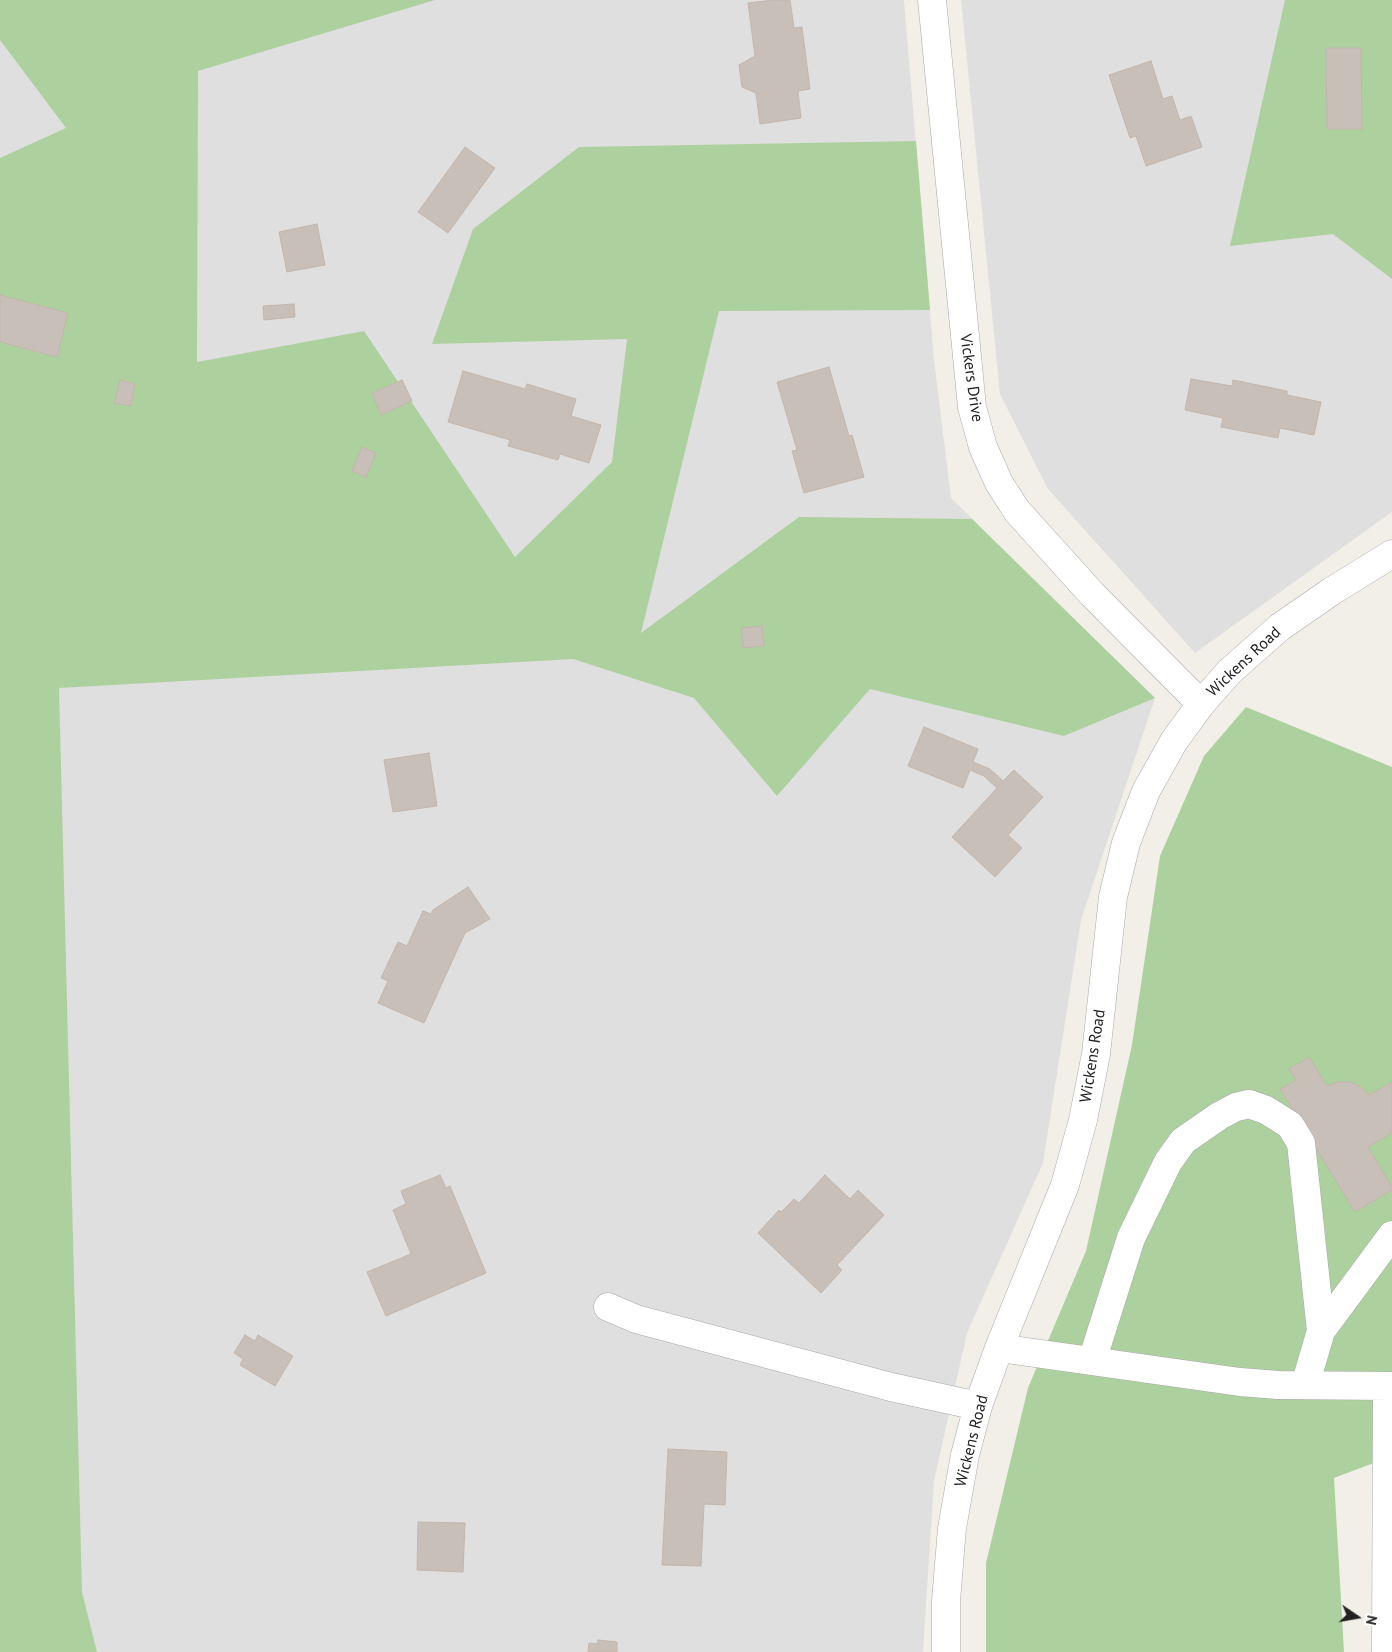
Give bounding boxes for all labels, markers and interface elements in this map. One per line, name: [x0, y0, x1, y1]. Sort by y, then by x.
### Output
street label: Vickers Drive: [955, 333, 987, 423]
street label: Wickens Road: [1203, 623, 1285, 701]
street label: Wickens Road: [1076, 1008, 1110, 1104]
street label: Wickens Road: [951, 1393, 993, 1489]
north arrow: [1332, 1592, 1382, 1642]
text: N: [1362, 1614, 1381, 1626]

